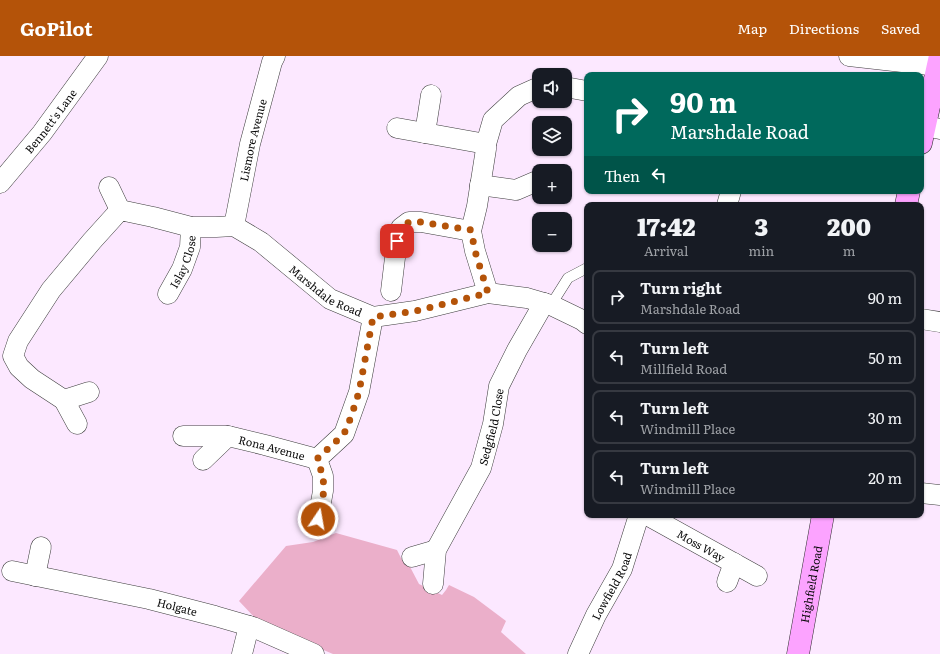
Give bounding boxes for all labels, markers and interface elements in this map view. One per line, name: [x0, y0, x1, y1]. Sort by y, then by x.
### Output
text: GoPilot: [20, 14, 93, 42]
text: Map: [737, 18, 767, 38]
text: Directions: [789, 18, 859, 38]
text: Saved: [881, 18, 920, 38]
map controls: [532, 68, 572, 252]
button: sound: [532, 68, 572, 108]
text: 90 m: [670, 80, 737, 122]
street label: Bennett's Lane: [21, 85, 80, 156]
icon: right: [604, 88, 656, 140]
street label: Lismore Avenue: [235, 97, 270, 183]
button: layers: [532, 116, 572, 156]
text: Marshdale Road: [670, 118, 809, 145]
button: +: [532, 164, 572, 204]
text: Then: [604, 164, 640, 187]
icon: left: [648, 164, 670, 186]
text: 17:42: [637, 208, 696, 243]
text: 3: [755, 208, 768, 243]
text: 200: [827, 208, 871, 243]
button: −: [532, 212, 572, 252]
pin: [380, 224, 414, 258]
icon: arrive: [386, 230, 408, 252]
street label: Islay Close: [165, 235, 199, 291]
text: Arrival: [644, 241, 688, 260]
text: min: [749, 241, 774, 260]
text: m: [843, 241, 855, 260]
street label: Marshdale Road: [286, 261, 365, 320]
text: Turn right: [640, 276, 722, 299]
icon: right: [606, 286, 628, 308]
text: 90 m: [868, 286, 902, 309]
text: Marshdale Road: [640, 299, 740, 318]
text: Turn left: [640, 336, 709, 359]
icon: left: [606, 346, 628, 368]
text: 50 m: [868, 346, 902, 369]
text: Millfield Road: [640, 359, 727, 378]
street label: Sedgfield Close: [474, 387, 507, 467]
text: Turn left: [640, 396, 709, 419]
icon: left: [606, 406, 628, 428]
text: 30 m: [868, 406, 902, 429]
text: Windmill Place: [640, 419, 735, 438]
street label: Rona Avenue: [237, 431, 307, 464]
text: Turn left: [640, 456, 709, 479]
icon: left: [606, 466, 628, 488]
text: 20 m: [868, 466, 902, 489]
text: Windmill Place: [640, 479, 735, 498]
position arrow: [297, 498, 339, 540]
street label: Moss Way: [674, 525, 729, 565]
street label: Highfield Road: [796, 544, 825, 624]
street label: Lowfield Road: [587, 550, 635, 622]
street label: Holgate: [155, 593, 199, 619]

